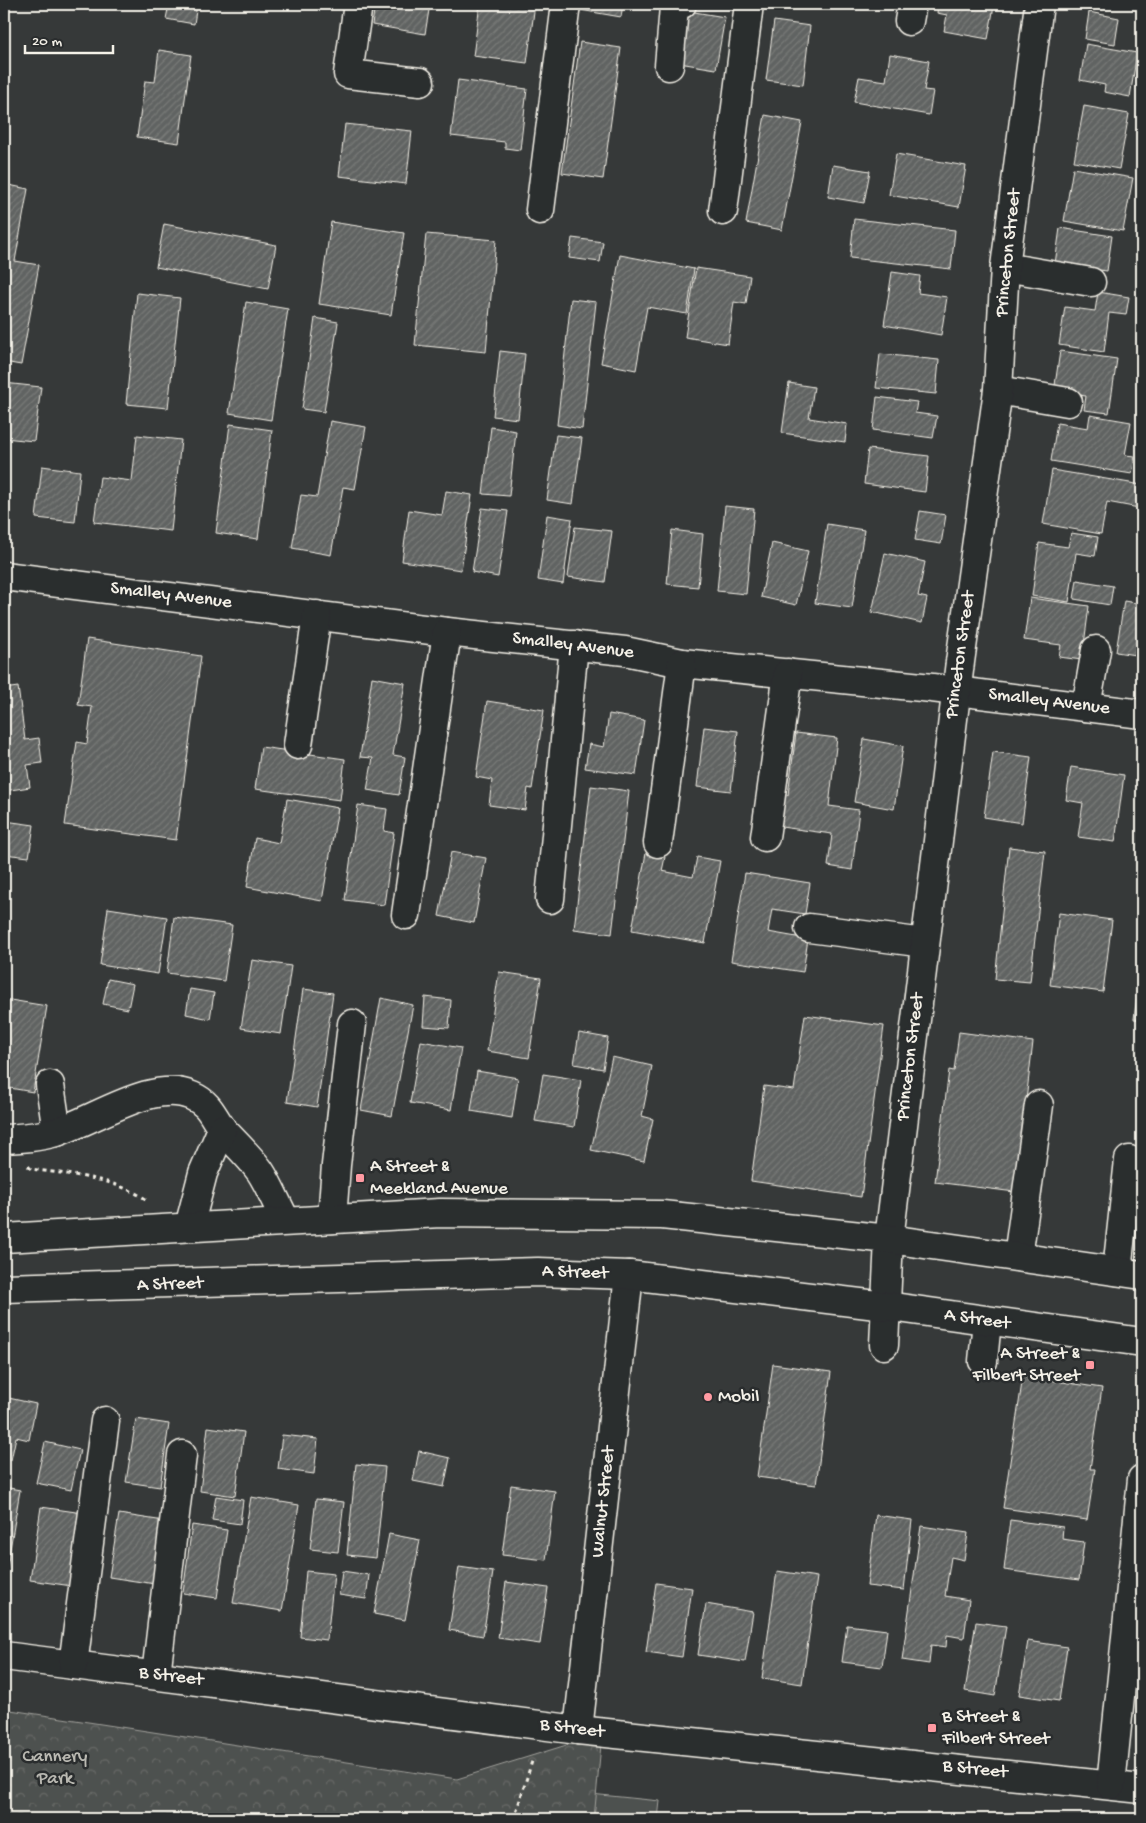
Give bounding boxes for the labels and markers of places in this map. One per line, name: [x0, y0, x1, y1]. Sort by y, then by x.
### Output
place label: A Street & Meekland Avenue: [370, 1156, 508, 1201]
marker: A Street & Meekland Avenue: [354, 1172, 366, 1184]
place label: A Street & Filbert Street: [971, 1343, 1082, 1388]
marker: A Street & Filbert Street: [1084, 1359, 1096, 1371]
place label: Mobil: [718, 1386, 759, 1409]
marker: Mobil: [702, 1391, 714, 1403]
place label: B Street & Filbert Street: [941, 1706, 1052, 1751]
marker: B Street & Filbert Street: [926, 1722, 938, 1734]

